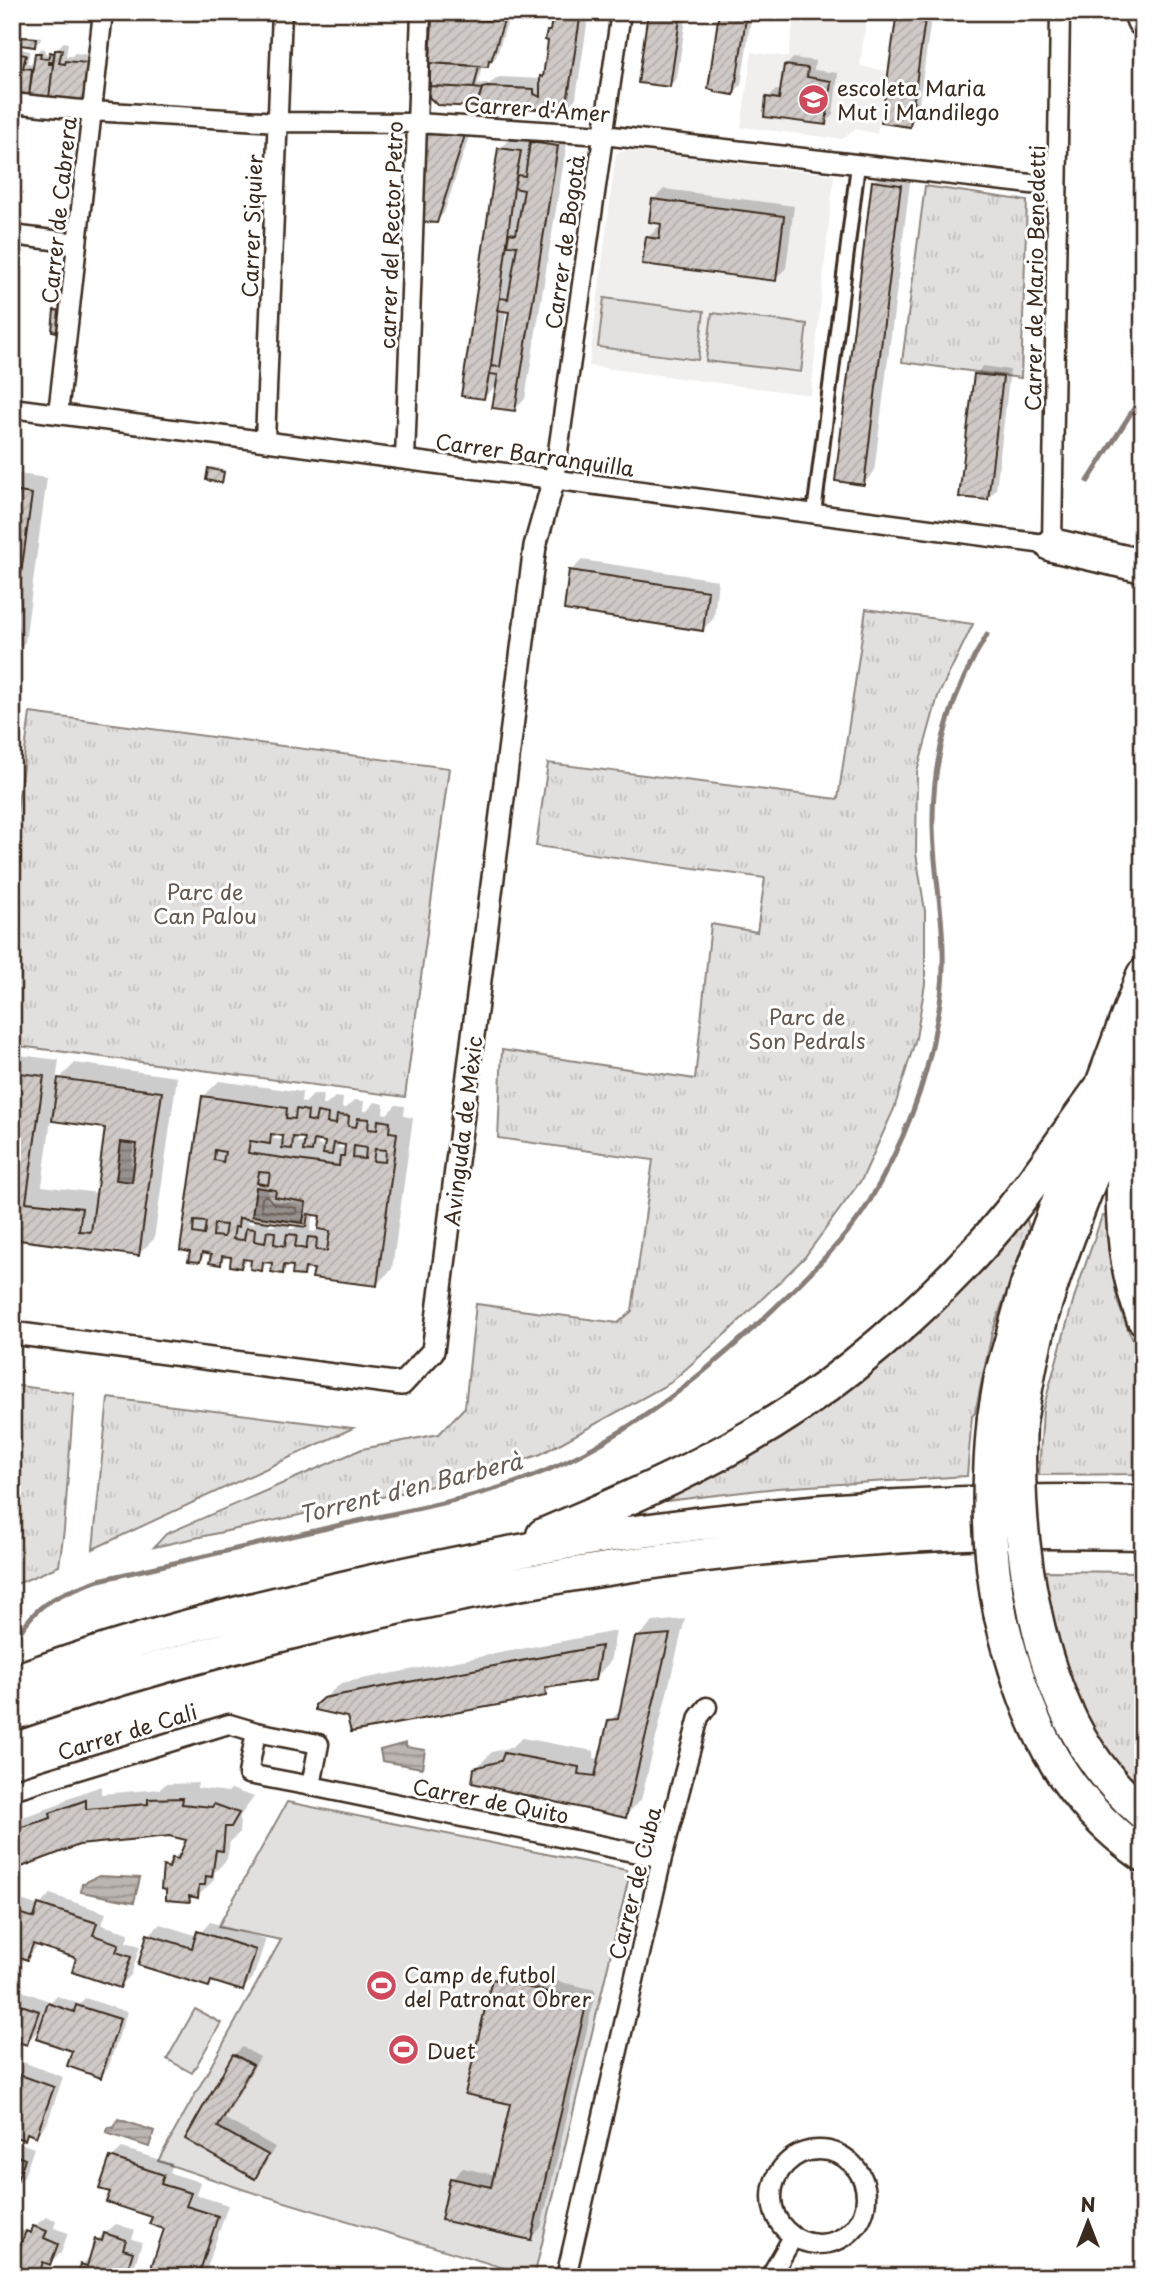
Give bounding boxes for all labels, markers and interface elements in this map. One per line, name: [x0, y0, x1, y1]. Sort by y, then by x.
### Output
place label: escoleta Maria Mut i Mandilego: [837, 71, 999, 127]
school or university icon: escoleta Maria Mut i Mandilego: [797, 82, 831, 116]
street label: Carrer d'Amer: [463, 87, 611, 129]
street label: Carrer de Cabrera: [32, 114, 84, 305]
street label: carrer del Rector Petro: [370, 121, 410, 349]
street label: Carrer de Mario Benedetti: [1016, 145, 1052, 411]
street label: Carrer Siquier: [233, 153, 270, 298]
street label: Carrer de Bogotà: [536, 153, 592, 331]
street label: Carrer Barranquilla: [434, 424, 636, 484]
park label: Parc de Can Palou: [153, 875, 257, 931]
park label: Parc de Son Pedrals: [748, 1000, 866, 1056]
street label: Avinguda de Mèxic: [434, 1034, 490, 1228]
water label: Torrent d'en Barberà: [295, 1442, 526, 1532]
street label: Carrer de Cali: [53, 1695, 201, 1767]
street label: Carrer de Quito: [410, 1769, 572, 1831]
street label: Carrer de Cuba: [600, 1803, 668, 1963]
place label: Camp de futbol del Patronat Obrer: [404, 1958, 592, 2014]
sports icon: Camp de futbol del Patronat Obrer: [364, 1969, 398, 2003]
sports icon: Duet: [387, 2033, 421, 2067]
place label: Duet: [427, 2034, 476, 2066]
north arrow: [1054, 2188, 1124, 2258]
text: N: [1080, 2190, 1096, 2218]

